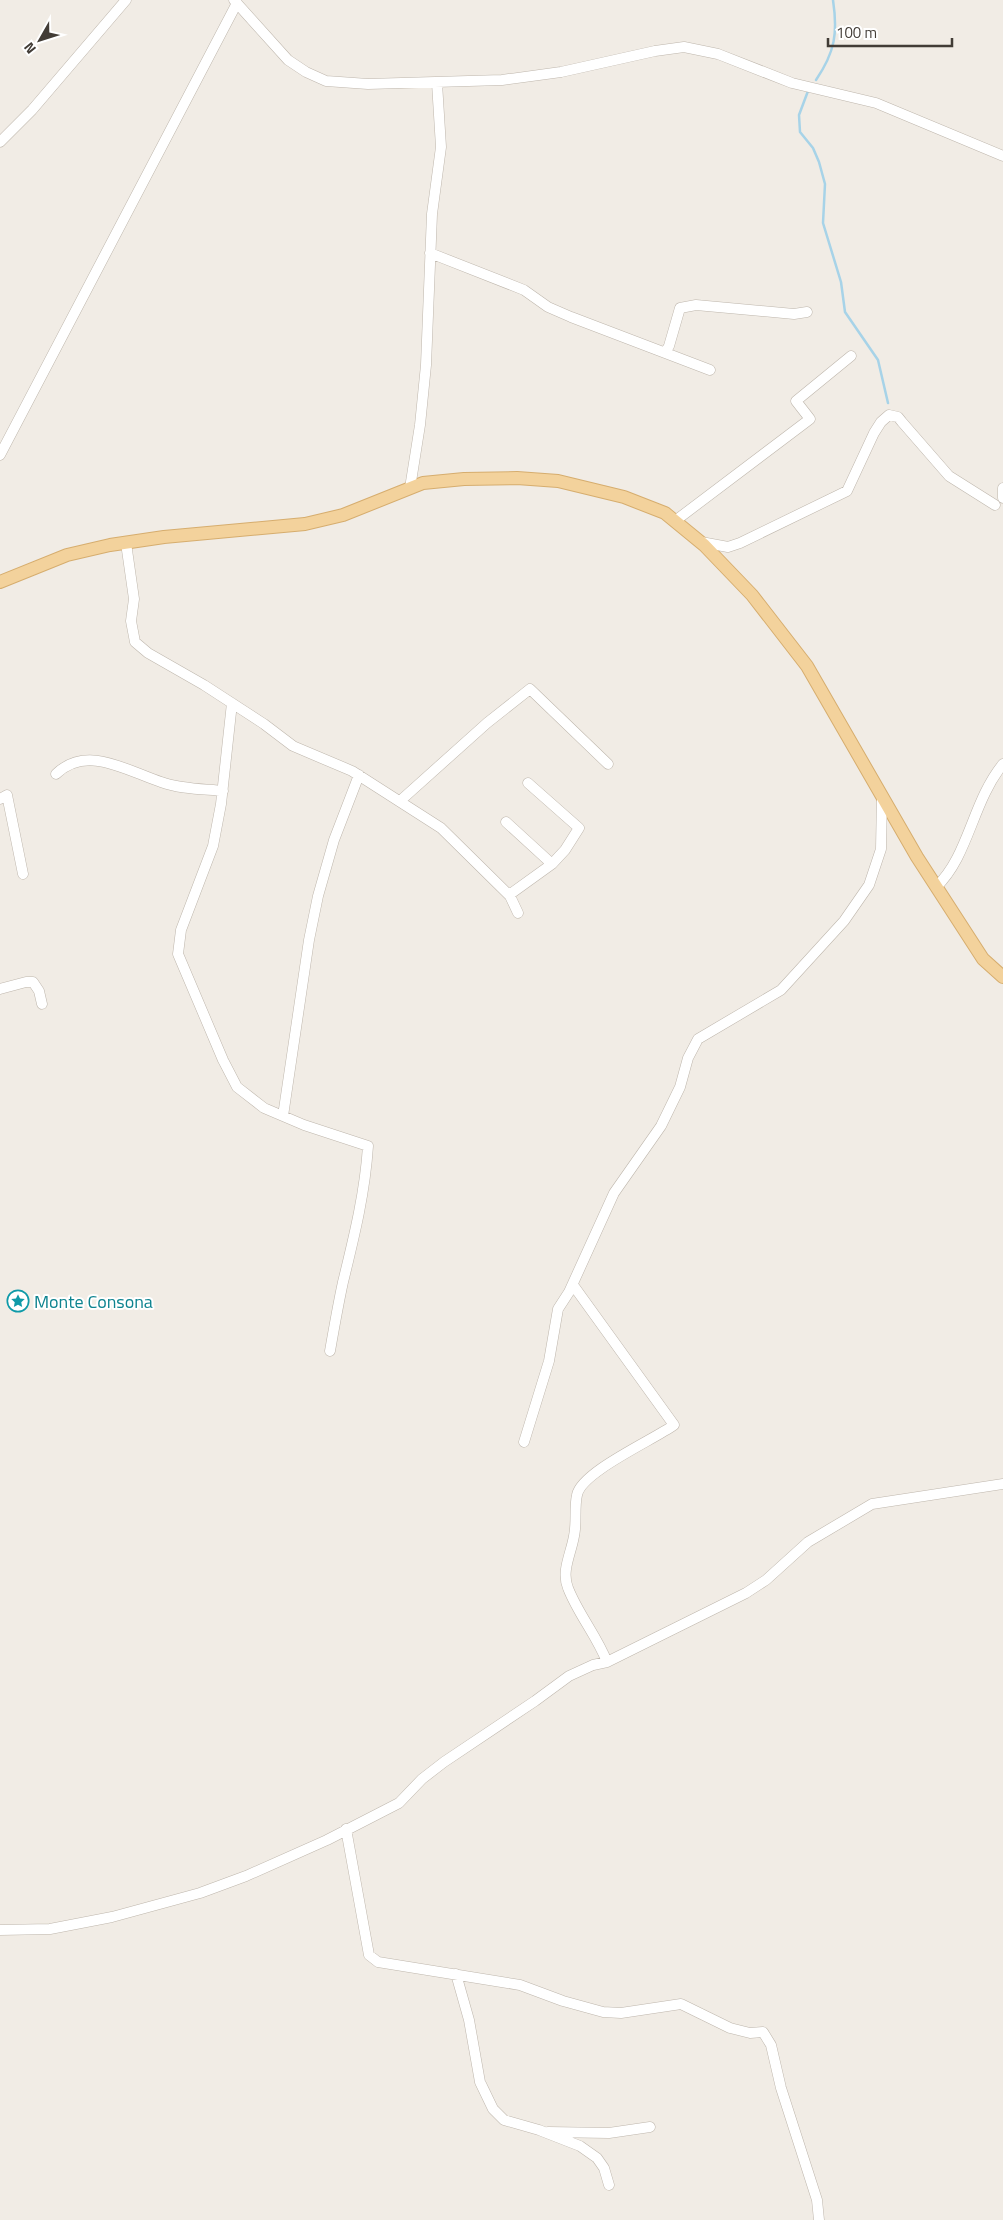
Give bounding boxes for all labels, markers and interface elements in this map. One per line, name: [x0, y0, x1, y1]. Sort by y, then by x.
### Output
north arrow: [15, 15, 65, 65]
scale bar: [828, 15, 952, 47]
text: 100 m: [836, 21, 877, 44]
text: N: [18, 38, 41, 59]
place label: Monte Consona: [34, 1288, 153, 1315]
place icon: Monte Consona: [6, 1289, 30, 1313]

